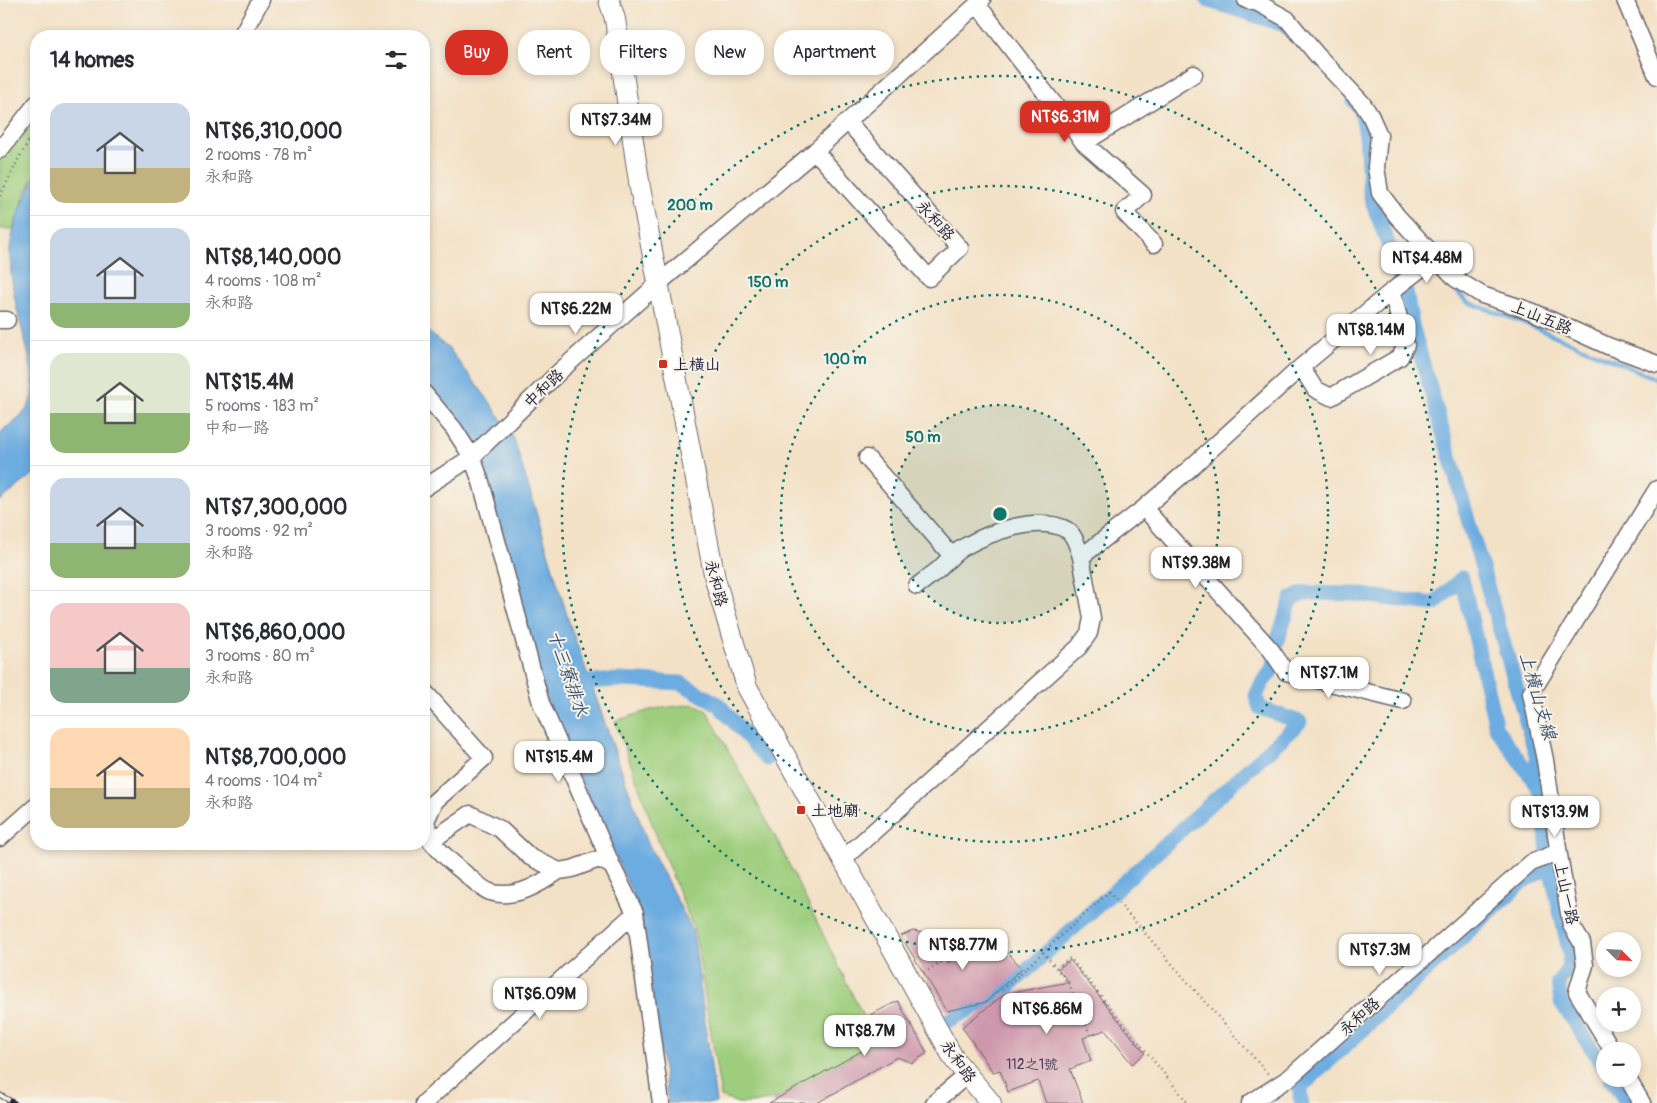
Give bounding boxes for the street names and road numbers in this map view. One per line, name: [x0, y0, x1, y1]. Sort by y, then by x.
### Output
street label: 永和路: [912, 196, 959, 245]
street label: 上山五路: [1508, 297, 1575, 339]
street label: 中和路: [519, 365, 568, 413]
street label: 永和路: [701, 558, 732, 609]
street label: 上山一路: [1550, 860, 1582, 927]
street label: 永和路: [1335, 993, 1384, 1040]
street label: 永和路: [936, 1036, 980, 1087]

